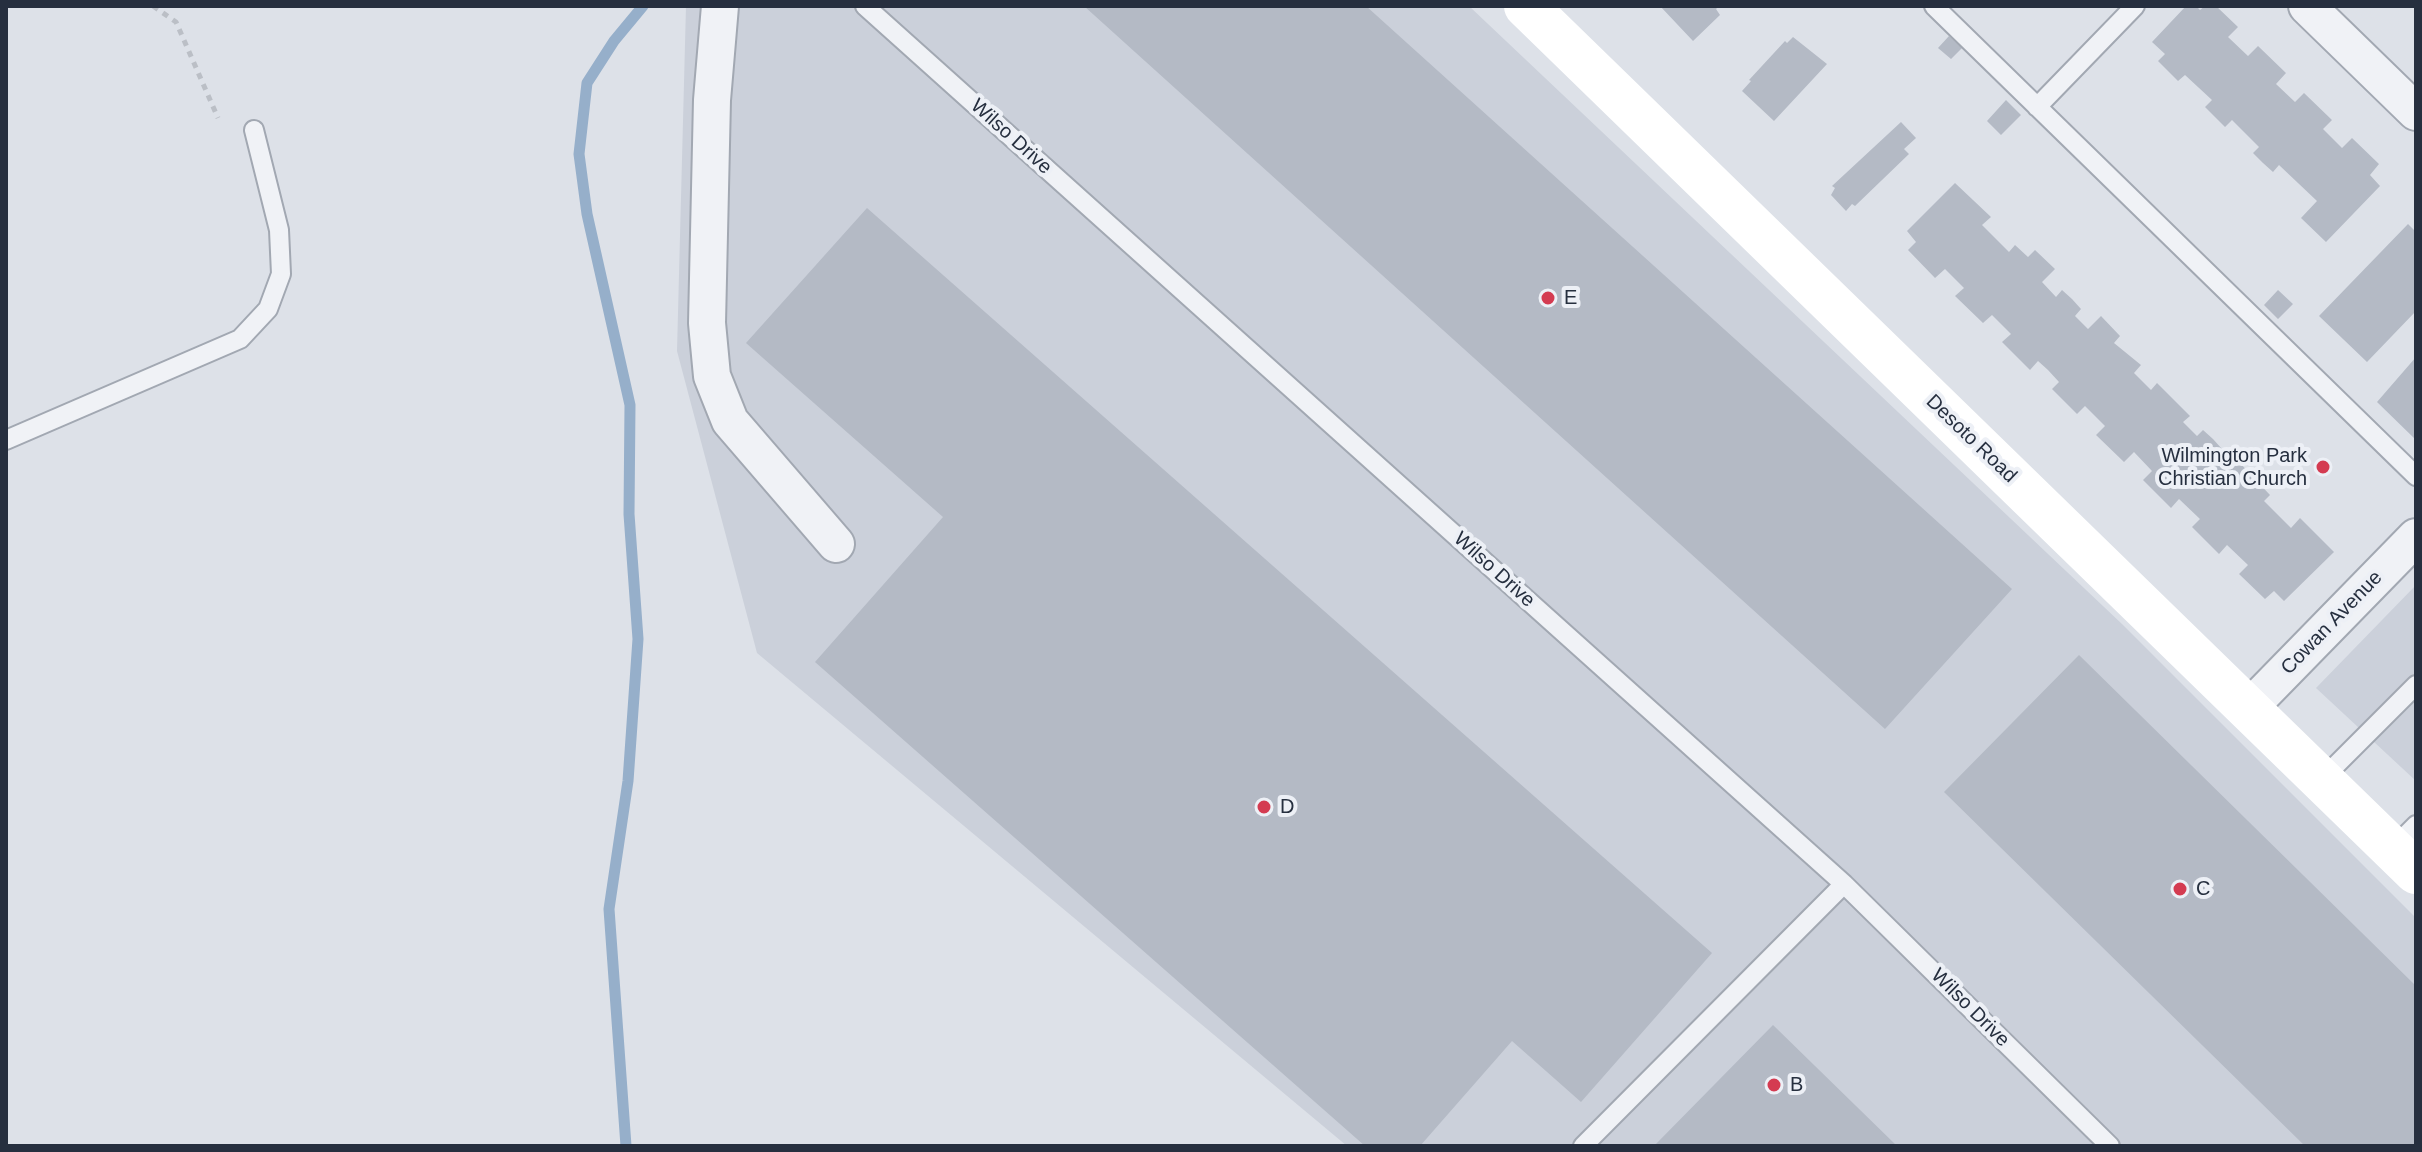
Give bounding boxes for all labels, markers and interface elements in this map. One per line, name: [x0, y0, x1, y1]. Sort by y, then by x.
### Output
street label: Wilso Drive: [965, 94, 1057, 180]
place label: E: [1564, 286, 1577, 310]
marker: E: [1539, 289, 1557, 307]
street label: Desoto Road: [1921, 390, 2021, 488]
place label: Wilmington Park Christian Church: [2158, 444, 2307, 491]
marker: Wilmington Park Christian Church: [2314, 458, 2332, 476]
street label: Wilso Drive: [1448, 527, 1540, 613]
street label: Cowan Avenue: [2276, 566, 2388, 680]
place label: D: [1280, 795, 1294, 819]
marker: D: [1255, 798, 1273, 816]
place label: C: [2196, 877, 2210, 901]
marker: C: [2171, 880, 2189, 898]
street label: Wilso Drive: [1926, 964, 2014, 1052]
place label: B: [1790, 1073, 1803, 1097]
marker: B: [1765, 1076, 1783, 1094]

